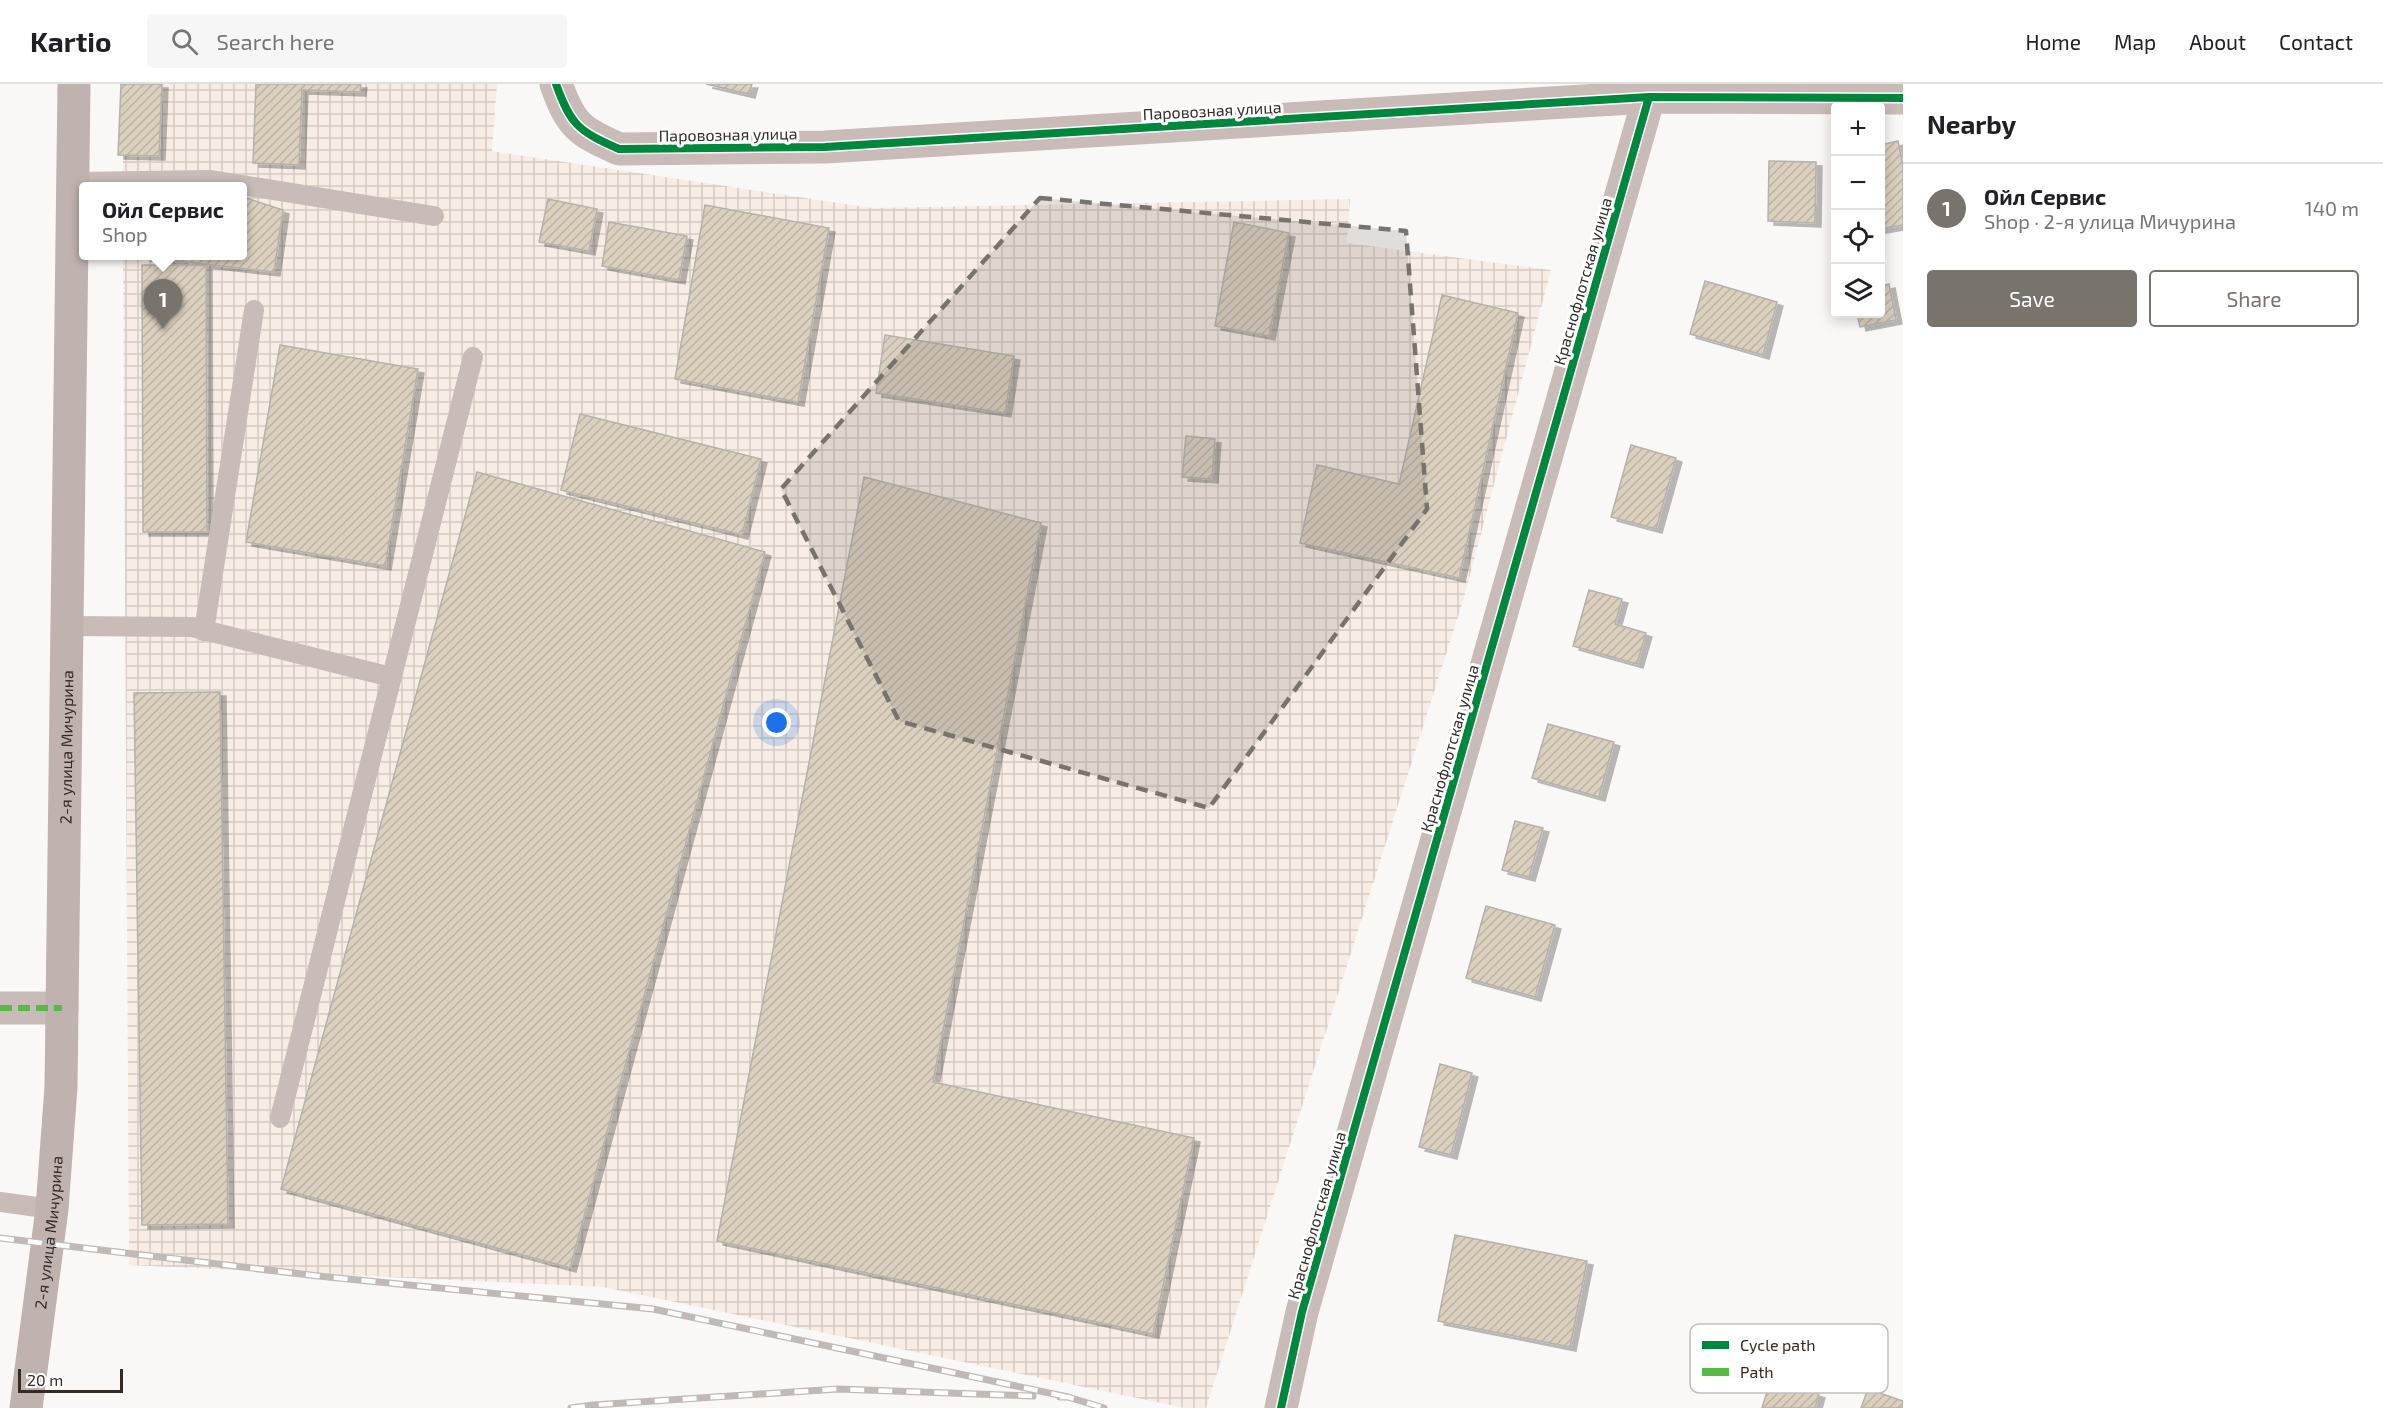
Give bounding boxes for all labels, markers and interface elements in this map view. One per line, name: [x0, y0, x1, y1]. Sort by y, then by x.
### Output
search box: [147, 14, 567, 68]
text: Kartio: [30, 24, 111, 58]
icon: search: [168, 25, 201, 58]
text: Search here: [216, 28, 335, 54]
text: Home: [2025, 29, 2081, 54]
text: Map: [2114, 29, 2156, 54]
text: About: [2189, 29, 2246, 54]
text: Contact: [2279, 29, 2353, 54]
street label: Паровозная улица: [1142, 97, 1282, 124]
map controls: [1831, 102, 1885, 318]
button: +: [1831, 102, 1885, 156]
text: Nearby: [1927, 108, 2016, 139]
street label: Паровозная улица: [658, 123, 798, 146]
button: −: [1831, 156, 1885, 210]
popup: [79, 182, 247, 260]
text: Ойл Сервис: [1984, 183, 2106, 209]
street label: Краснофлотская улица: [1549, 195, 1616, 367]
text: Ойл Сервис: [102, 196, 224, 222]
text: 1: [1942, 196, 1951, 220]
text: 140 m: [2305, 196, 2359, 220]
text: Shop · 2-я улица Мичурина: [1984, 209, 2236, 233]
button: locate: [1831, 210, 1885, 264]
text: Shop: [102, 222, 148, 246]
button: layers: [1831, 264, 1885, 318]
button: Save: [1927, 270, 2137, 327]
button: Share: [2149, 270, 2359, 327]
pin: 1: [144, 280, 182, 329]
street label: Краснофлотская улица: [1416, 662, 1483, 834]
street label: 2-я улица Мичурина: [55, 670, 76, 824]
your location: [762, 708, 791, 737]
street label: Краснофлотская улица: [1283, 1129, 1350, 1301]
street label: 2-я улица Мичурина: [30, 1155, 65, 1310]
legend: [1690, 1324, 1888, 1393]
text: Cycle path: [1740, 1335, 1816, 1354]
text: Path: [1740, 1362, 1774, 1381]
scale bar: [18, 1366, 123, 1394]
text: 20 m: [27, 1370, 63, 1389]

